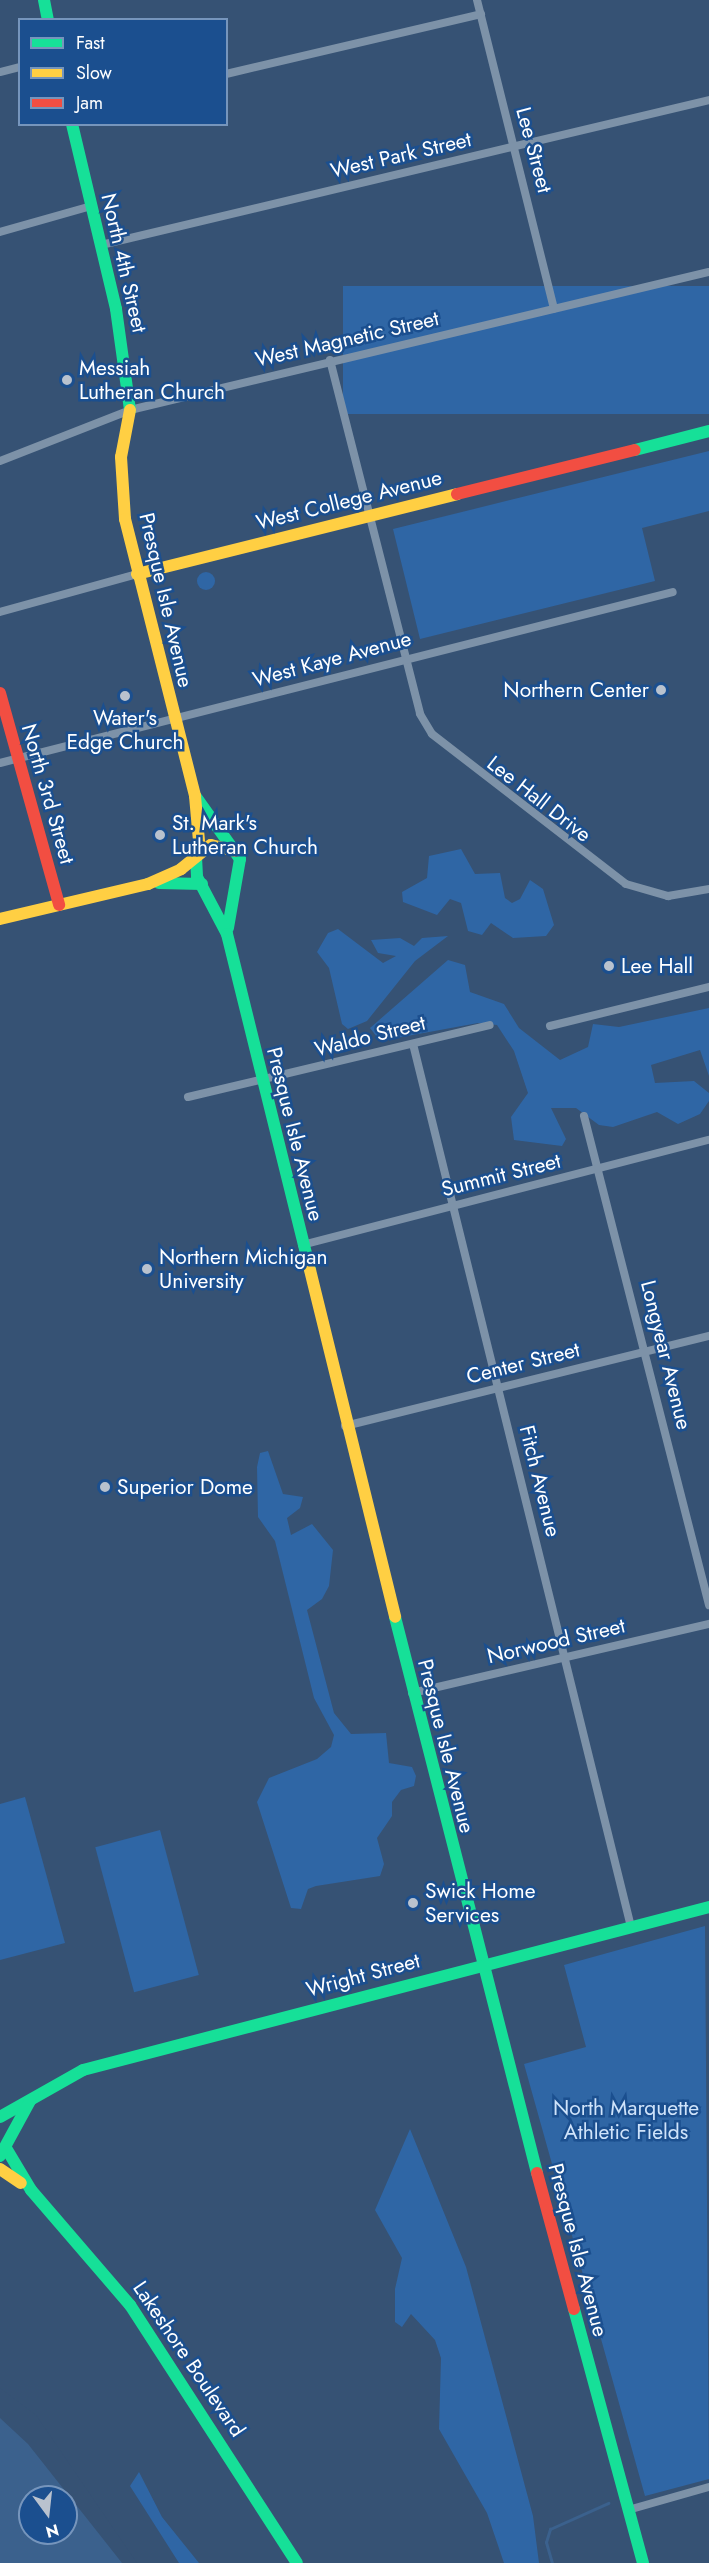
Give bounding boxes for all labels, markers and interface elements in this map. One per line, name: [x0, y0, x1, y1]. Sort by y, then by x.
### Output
legend: [18, 18, 228, 126]
text: Fast: [76, 30, 105, 56]
text: Slow: [76, 60, 112, 86]
text: Jam: [76, 90, 103, 116]
street label: Lee Street: [511, 104, 557, 196]
street label: West Park Street: [328, 127, 474, 183]
street label: North 4th Street: [96, 191, 152, 335]
street label: West Magnetic Street: [253, 306, 441, 372]
place label: Messiah Lutheran Church: [79, 355, 225, 405]
marker: Messiah Lutheran Church: [60, 373, 74, 387]
street label: West College Avenue: [254, 465, 444, 535]
street label: Presque Isle Avenue: [134, 510, 198, 690]
street label: West Kaye Avenue: [250, 626, 414, 692]
place label: Northern Center: [503, 677, 649, 703]
marker: Northern Center: [654, 683, 668, 697]
marker: Water's Edge Church: [118, 689, 132, 703]
place label: Water's Edge Church: [67, 705, 183, 755]
street label: North 3rd Street: [16, 721, 80, 867]
street label: Lee Hall Drive: [482, 751, 596, 847]
place label: St. Mark's Lutheran Church: [172, 810, 318, 860]
marker: St. Mark's Lutheran Church: [153, 828, 167, 842]
place label: Lee Hall: [621, 953, 693, 979]
marker: Lee Hall: [602, 959, 616, 973]
street label: Waldo Street: [312, 1010, 428, 1062]
street label: Presque Isle Avenue: [261, 1044, 329, 1224]
street label: Summit Street: [439, 1148, 563, 1202]
place label: Northern Michigan University: [159, 1244, 327, 1294]
marker: Northern Michigan University: [140, 1262, 154, 1276]
street label: Longyear Avenue: [635, 1278, 697, 1432]
street label: Center Street: [464, 1337, 582, 1389]
street label: Fitch Avenue: [514, 1423, 566, 1539]
place label: Superior Dome: [117, 1474, 253, 1500]
marker: Superior Dome: [98, 1480, 112, 1494]
street label: Norwood Street: [485, 1613, 627, 1669]
street label: Presque Isle Avenue: [412, 1656, 480, 1836]
place label: Swick Home Services: [425, 1878, 536, 1928]
marker: Swick Home Services: [406, 1896, 420, 1910]
street label: Wright Street: [304, 1948, 422, 2002]
park label: North Marquette Athletic Fields: [553, 2095, 699, 2145]
street label: Presque Isle Avenue: [543, 2161, 613, 2339]
street label: Lakeshore Boulevard: [128, 2276, 250, 2442]
north arrow: [18, 2485, 78, 2545]
text: N: [43, 2518, 61, 2544]

